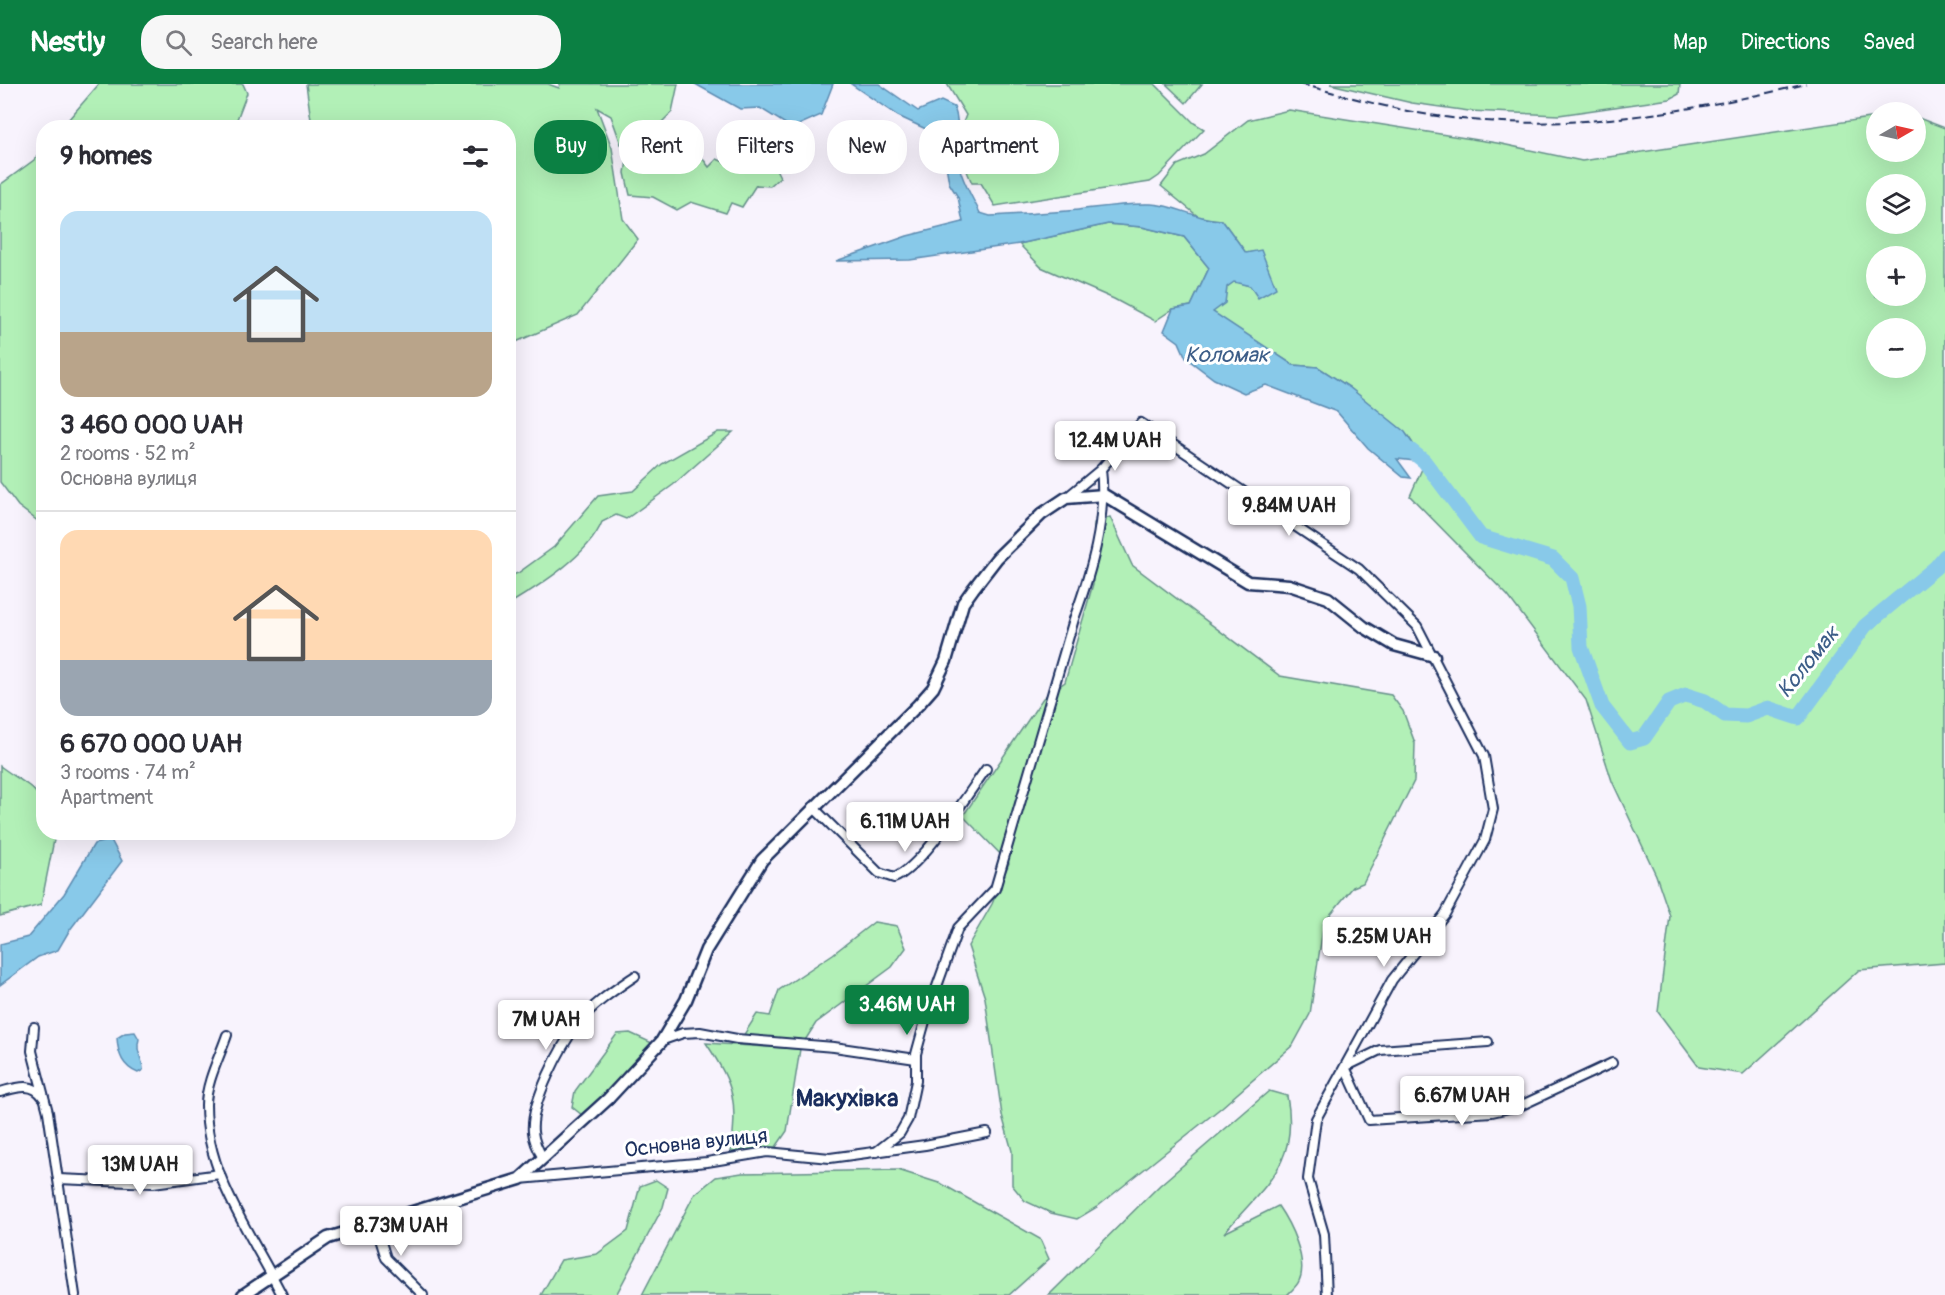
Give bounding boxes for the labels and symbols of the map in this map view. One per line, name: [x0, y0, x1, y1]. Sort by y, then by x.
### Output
north arrow: [1866, 102, 1926, 162]
water label: Коломак: [1185, 341, 1272, 369]
pin: 12.4M UAH: [1046, 421, 1184, 472]
pin: 9.84M UAH: [1220, 486, 1358, 537]
water label: Коломак: [1771, 619, 1847, 703]
pin: 6.11M UAH: [836, 802, 974, 853]
pin: 5.25M UAH: [1315, 917, 1453, 968]
pin: 3.46M UAH: [838, 985, 976, 1036]
pin: 7M UAH: [497, 1000, 595, 1051]
pin: 6.67M UAH: [1393, 1076, 1531, 1127]
district label: Макухівка: [796, 1084, 898, 1113]
street label: Основна вулиця: [623, 1122, 769, 1164]
pin: 13M UAH: [85, 1145, 195, 1196]
pin: 8.73M UAH: [332, 1206, 470, 1257]

